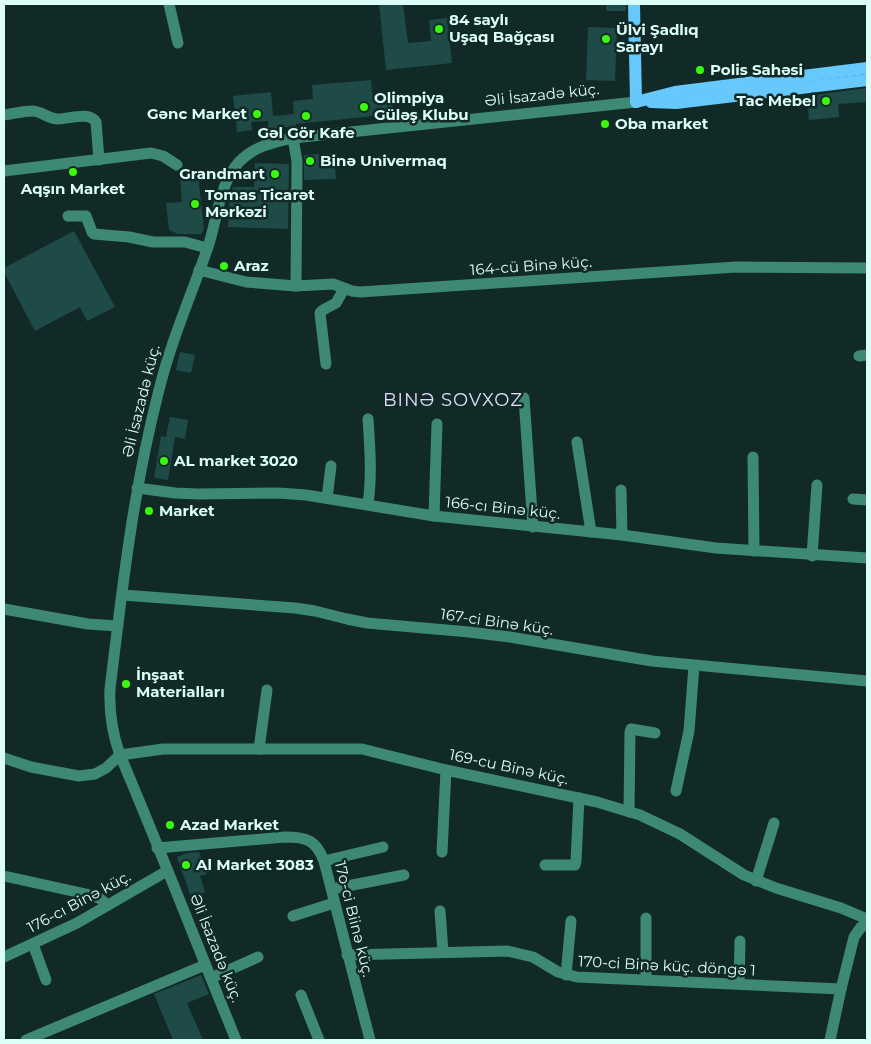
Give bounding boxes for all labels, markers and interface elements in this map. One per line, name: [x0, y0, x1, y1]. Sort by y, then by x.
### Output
place label: 84 saylı Uşaq Bağçası: [449, 10, 555, 46]
place label: Ülvi Şadlıq Sarayı: [616, 20, 699, 56]
marker: 84 saylı Uşaq Bağçası: [433, 23, 445, 35]
marker: Ülvi Şadlıq Sarayı: [600, 33, 612, 45]
place label: Polis Sahəsi: [710, 60, 803, 79]
marker: Polis Sahəsi: [694, 64, 706, 76]
street label: Əli İsazadə küç.: [484, 79, 600, 110]
place label: Olimpiya Güləş Klubu: [374, 88, 469, 124]
place label: Tac Mebel: [737, 91, 816, 110]
marker: Tac Mebel: [820, 95, 832, 107]
marker: Olimpiya Güləş Klubu: [358, 101, 370, 113]
place label: Gənc Market: [147, 104, 247, 123]
marker: Gənc Market: [251, 108, 263, 120]
marker: Gəl Gör Kafe: [300, 110, 312, 122]
place label: Oba market: [615, 114, 709, 133]
marker: Oba market: [599, 118, 611, 130]
place label: Gəl Gör Kafe: [257, 123, 355, 142]
place label: Binə Univermaq: [320, 151, 447, 170]
marker: Binə Univermaq: [304, 155, 316, 167]
place label: Grandmart: [179, 164, 265, 183]
marker: Aqşın Market: [67, 166, 79, 178]
marker: Grandmart: [269, 168, 281, 180]
place label: Aqşın Market: [20, 179, 126, 198]
place label: Tomas Ticarət Mərkəzi: [205, 185, 315, 221]
marker: Tomas Ticarət Mərkəzi: [189, 198, 201, 210]
street label: 164-cü Binə küç.: [469, 252, 593, 279]
place label: Araz: [233, 256, 269, 275]
marker: Araz: [218, 260, 230, 272]
street label: Əli İsazadə küç.: [117, 343, 164, 459]
district label: BINƏ SOVXOZ: [383, 389, 523, 411]
place label: AL market 3020: [173, 451, 298, 470]
marker: AL market 3020: [158, 455, 170, 467]
street label: 166-cı Binə küç.: [445, 492, 561, 523]
place label: Market: [159, 501, 215, 520]
marker: Market: [143, 505, 155, 517]
street label: 167-ci Binə küç.: [439, 604, 555, 639]
place label: İnşaat Materialları: [136, 665, 225, 701]
marker: İnşaat Materialları: [120, 678, 132, 690]
street label: 169-cu Binə küç.: [448, 745, 570, 788]
place label: Azad Market: [179, 815, 279, 834]
marker: Azad Market: [164, 819, 176, 831]
place label: Al Market 3083: [195, 855, 314, 874]
marker: Al Market 3083: [180, 859, 192, 871]
street label: 17o-ci Biinə küç.: [331, 859, 378, 979]
street label: 176-cı Binə küç.: [24, 866, 134, 937]
street label: Əli İsazadə küç.: [186, 891, 247, 1005]
street label: 170-ci Binə küç. döngə 1: [578, 951, 756, 980]

